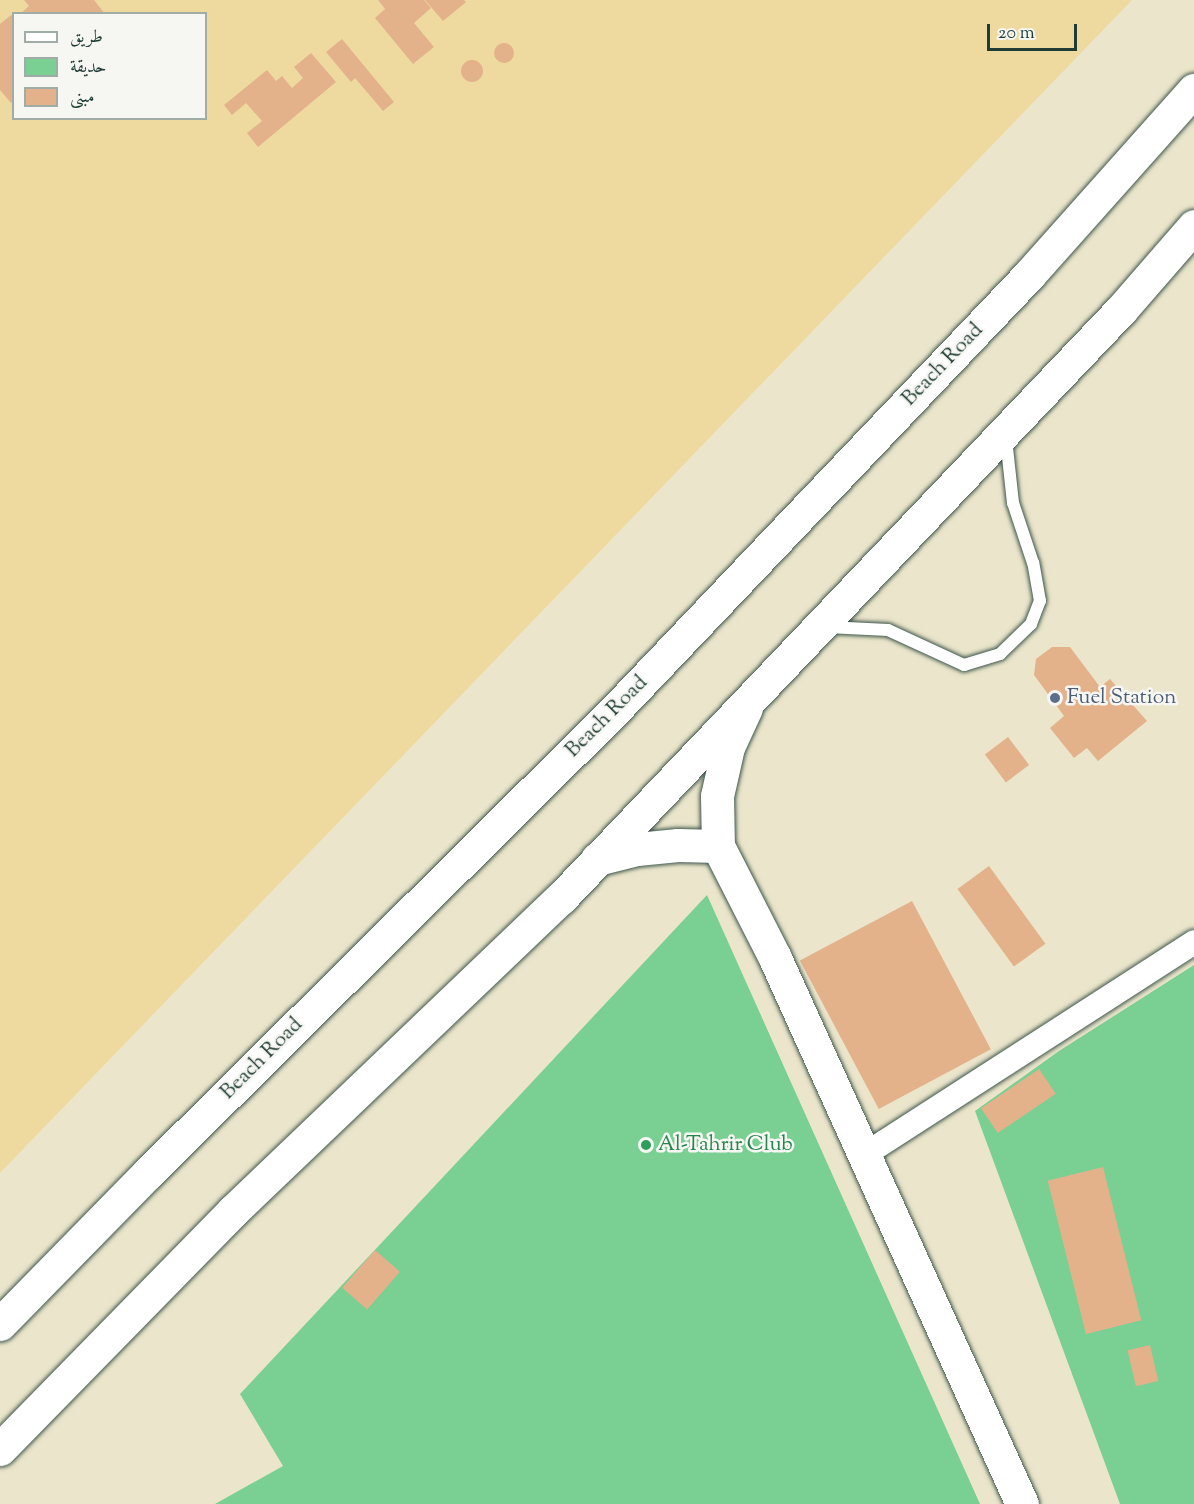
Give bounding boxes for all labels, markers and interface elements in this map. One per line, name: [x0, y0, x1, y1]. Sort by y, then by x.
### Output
legend: [12, 12, 207, 120]
scale bar: [990, 12, 1080, 50]
text: 20 m: [998, 21, 1035, 47]
text: طريق: [70, 25, 103, 51]
text: حديقة: [70, 55, 106, 81]
text: مبنى: [70, 85, 95, 111]
street label: Beach Road: [897, 318, 989, 412]
street label: Beach Road: [561, 671, 653, 763]
place label: Fuel Station: [1067, 685, 1177, 711]
marker: Fuel Station: [1048, 691, 1062, 705]
street label: Beach Road: [216, 1013, 308, 1105]
place label: Al-Tahrir Club: [658, 1132, 793, 1158]
marker: Al-Tahrir Club: [639, 1138, 653, 1152]

